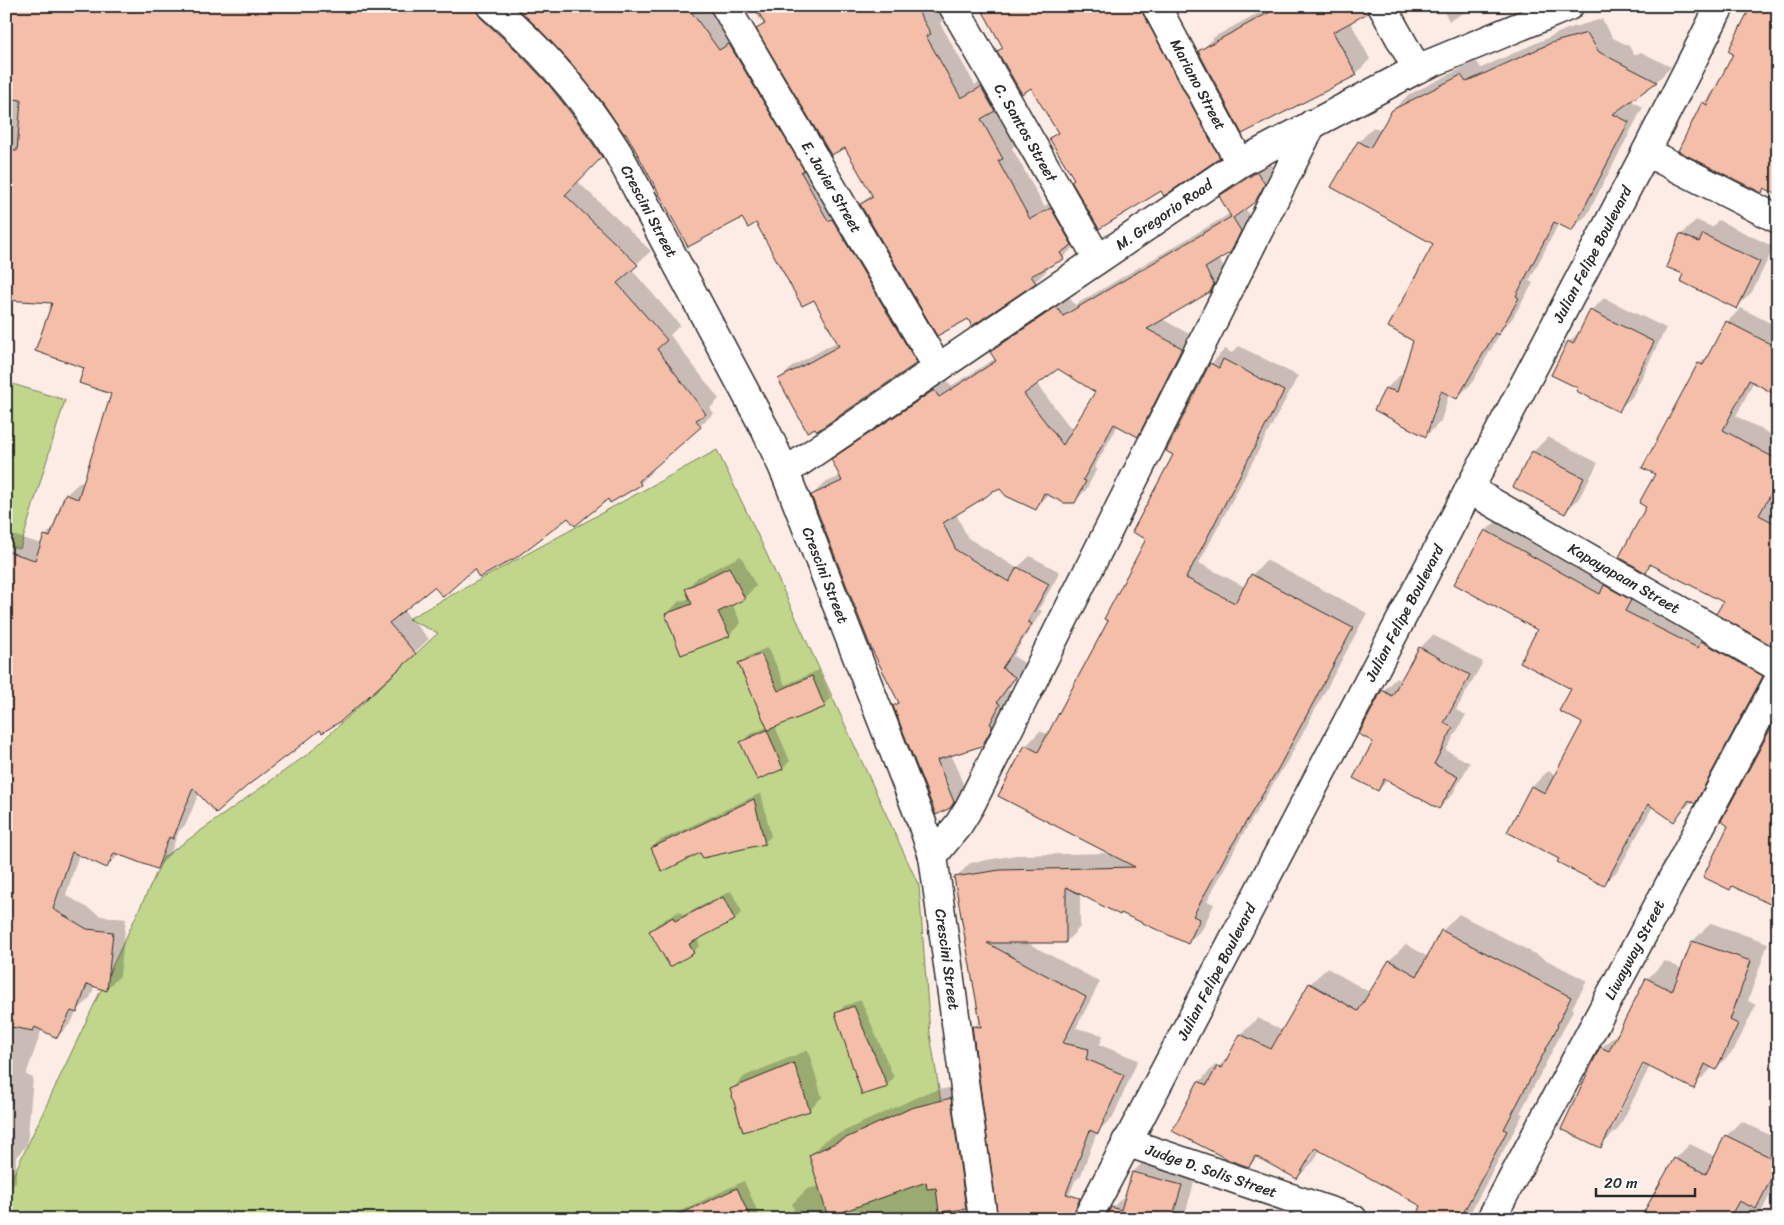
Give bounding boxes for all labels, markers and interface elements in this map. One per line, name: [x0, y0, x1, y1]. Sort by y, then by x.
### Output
street label: Mariano Street: [1163, 34, 1233, 135]
street label: C. Santos Street: [987, 78, 1065, 188]
street label: E. Javier Street: [794, 136, 869, 239]
street label: Crescini Street: [614, 160, 685, 263]
street label: M. Gregorio Road: [1110, 172, 1219, 257]
street label: Julian Felipe Boulevard: [1545, 180, 1640, 328]
street label: Crescini Street: [795, 523, 856, 628]
street label: Kapayapaan Street: [1563, 536, 1686, 621]
street label: Julian Felipe Boulevard: [1357, 539, 1452, 687]
street label: Liwayway Street: [1597, 895, 1672, 1005]
street label: Julian Felipe Boulevard: [1169, 898, 1264, 1046]
street label: Crescini Street: [927, 907, 967, 1012]
street label: Judge D. Solis Street: [1141, 1136, 1281, 1205]
scale bar: [1596, 1165, 1695, 1197]
text: 20 m: [1604, 1170, 1638, 1196]

